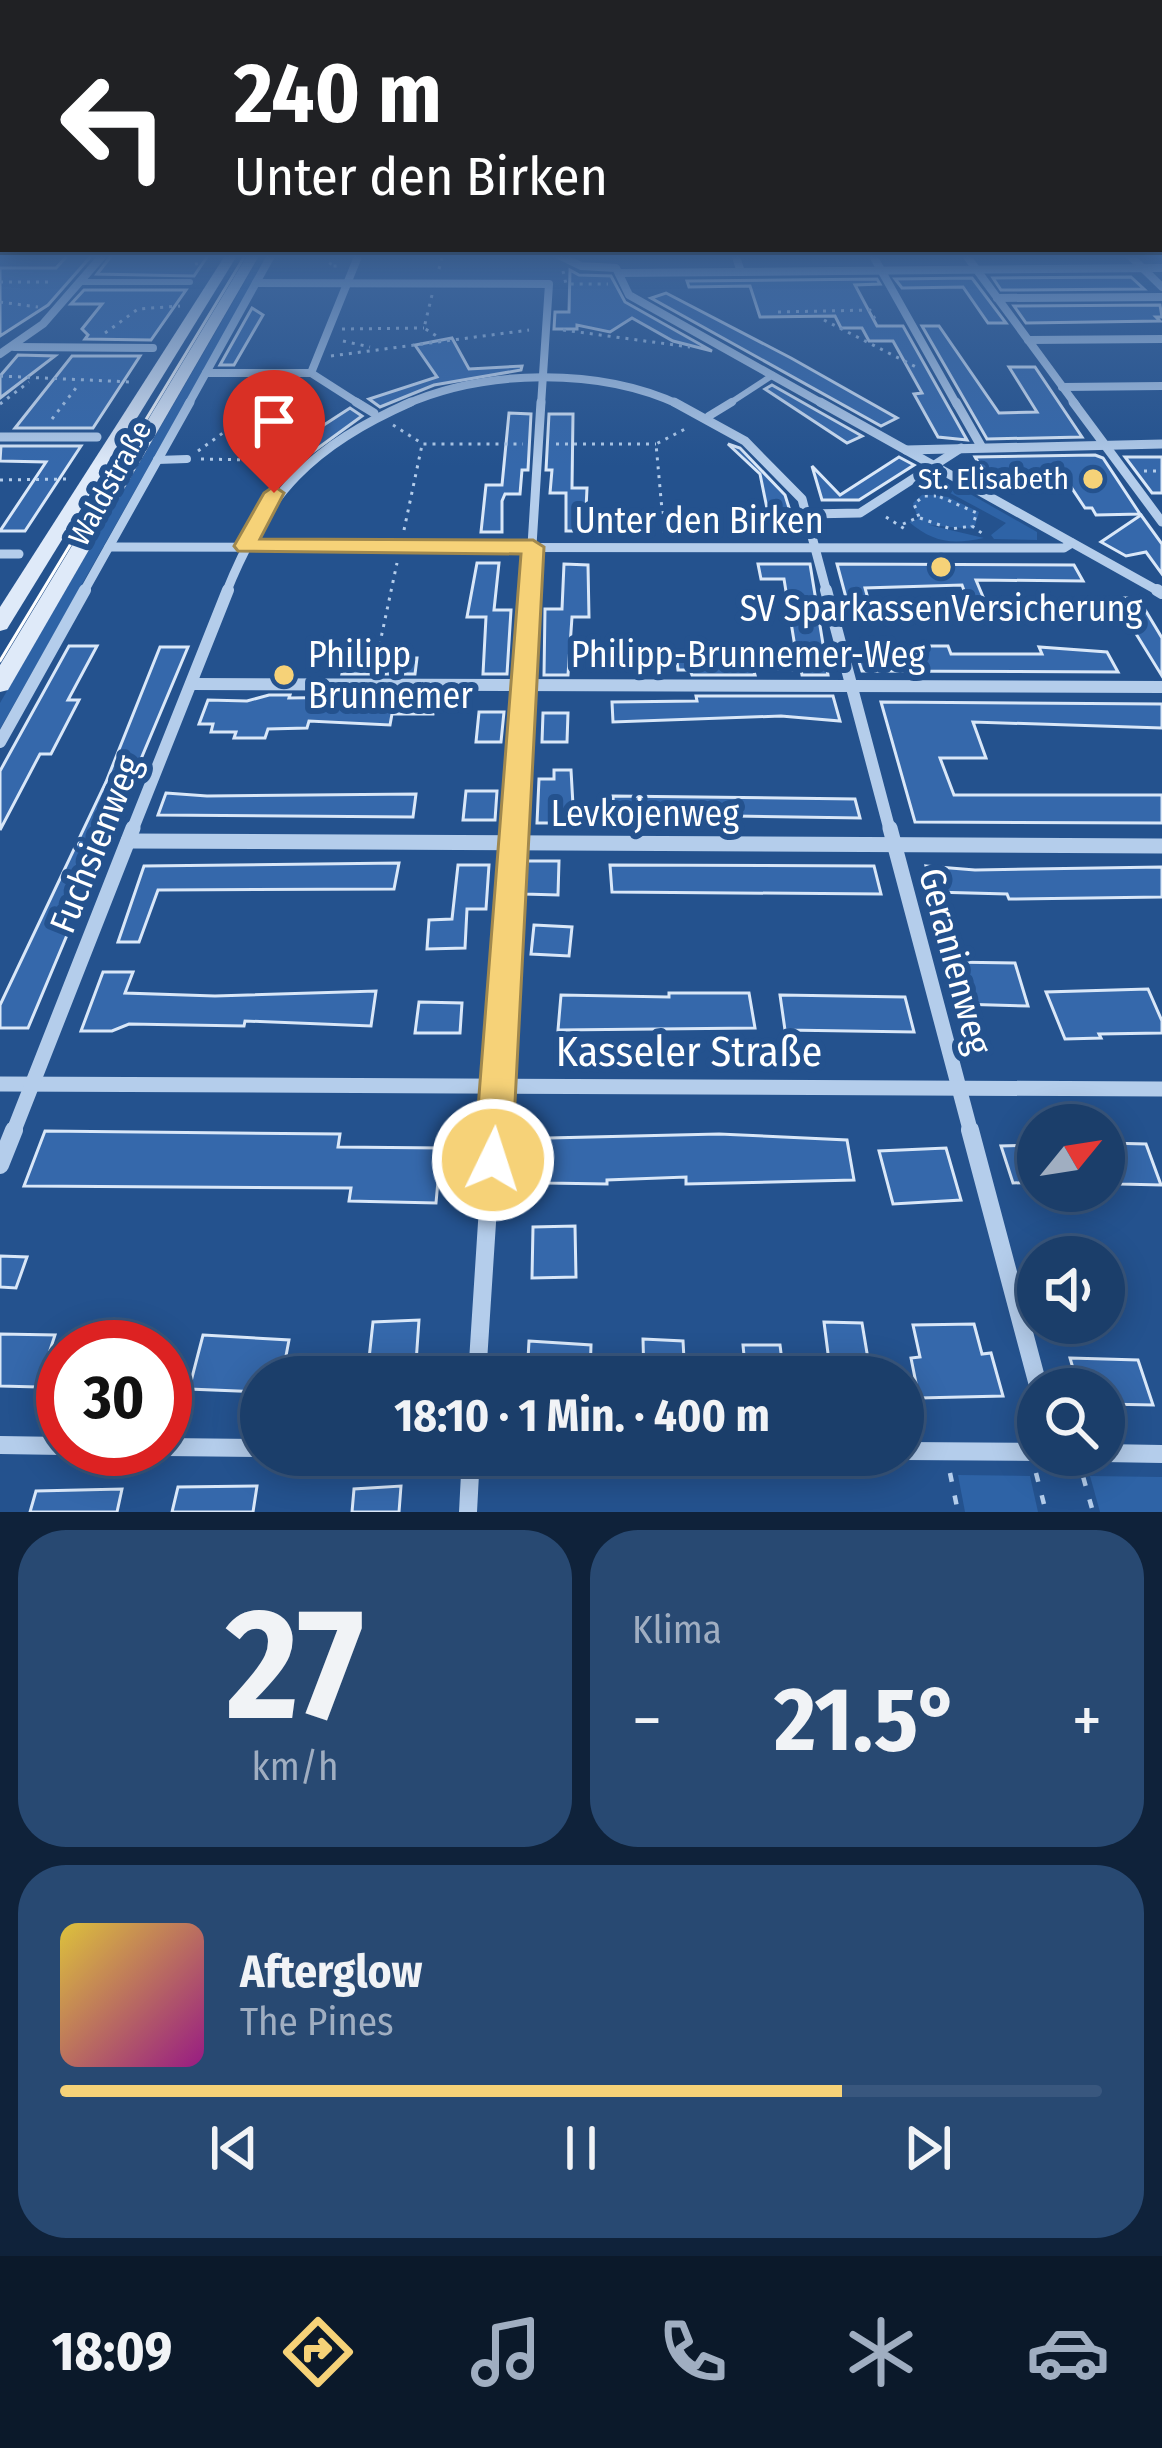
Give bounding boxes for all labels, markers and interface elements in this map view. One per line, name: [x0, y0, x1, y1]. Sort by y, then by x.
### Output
text: 240 m: [234, 43, 442, 144]
icon: left: [36, 48, 192, 204]
text: Unter den Birken: [234, 145, 608, 209]
pin: [223, 370, 325, 493]
icon: arrive: [241, 388, 307, 454]
street label: Waldstraße: [61, 414, 159, 552]
place label: St. Elisabeth: [918, 461, 1069, 497]
marker: St. Elisabeth: [1080, 466, 1106, 492]
street label: Unter den Birken: [574, 499, 824, 543]
marker: SV SparkassenVersicherung: [928, 554, 954, 580]
place label: SV SparkassenVersicherung: [740, 587, 1142, 631]
place label: Philipp Brunnemer: [308, 633, 473, 718]
street label: Philipp-Brunnemer-Weg: [571, 633, 925, 677]
marker: Philipp Brunnemer: [271, 662, 297, 688]
street label: Fuchsienweg: [40, 749, 151, 939]
street label: Levkojenweg: [551, 792, 739, 836]
street label: Geranienweg: [909, 864, 1001, 1059]
street label: Kasseler Straße: [556, 1027, 822, 1077]
position arrow: [430, 1097, 556, 1223]
north arrow: [1017, 1104, 1125, 1212]
map controls: [1017, 1104, 1125, 1476]
button: sound: [1017, 1236, 1125, 1344]
speed limit sign: 30: [36, 1320, 192, 1476]
button: search: [1017, 1368, 1125, 1476]
text: 18:10 · 1 Min. · 400 m: [394, 1389, 770, 1443]
text: 27: [226, 1572, 364, 1759]
text: Klima: [632, 1607, 722, 1653]
text: 21.5°: [774, 1666, 959, 1774]
text: −: [632, 1681, 662, 1760]
text: +: [1072, 1681, 1102, 1760]
text: km/h: [252, 1744, 338, 1790]
text: Afterglow: [240, 1945, 422, 1999]
text: The Pines: [240, 1999, 394, 2045]
icon: previous: [201, 2115, 267, 2181]
icon: pause: [548, 2115, 614, 2181]
icon: next: [895, 2115, 961, 2181]
icon: directions: [276, 2310, 360, 2394]
icon: music: [464, 2310, 548, 2394]
icon: phone: [651, 2310, 735, 2394]
icon: climate: [839, 2310, 923, 2394]
icon: car: [1026, 2310, 1110, 2394]
text: 18:09: [52, 2320, 172, 2384]

